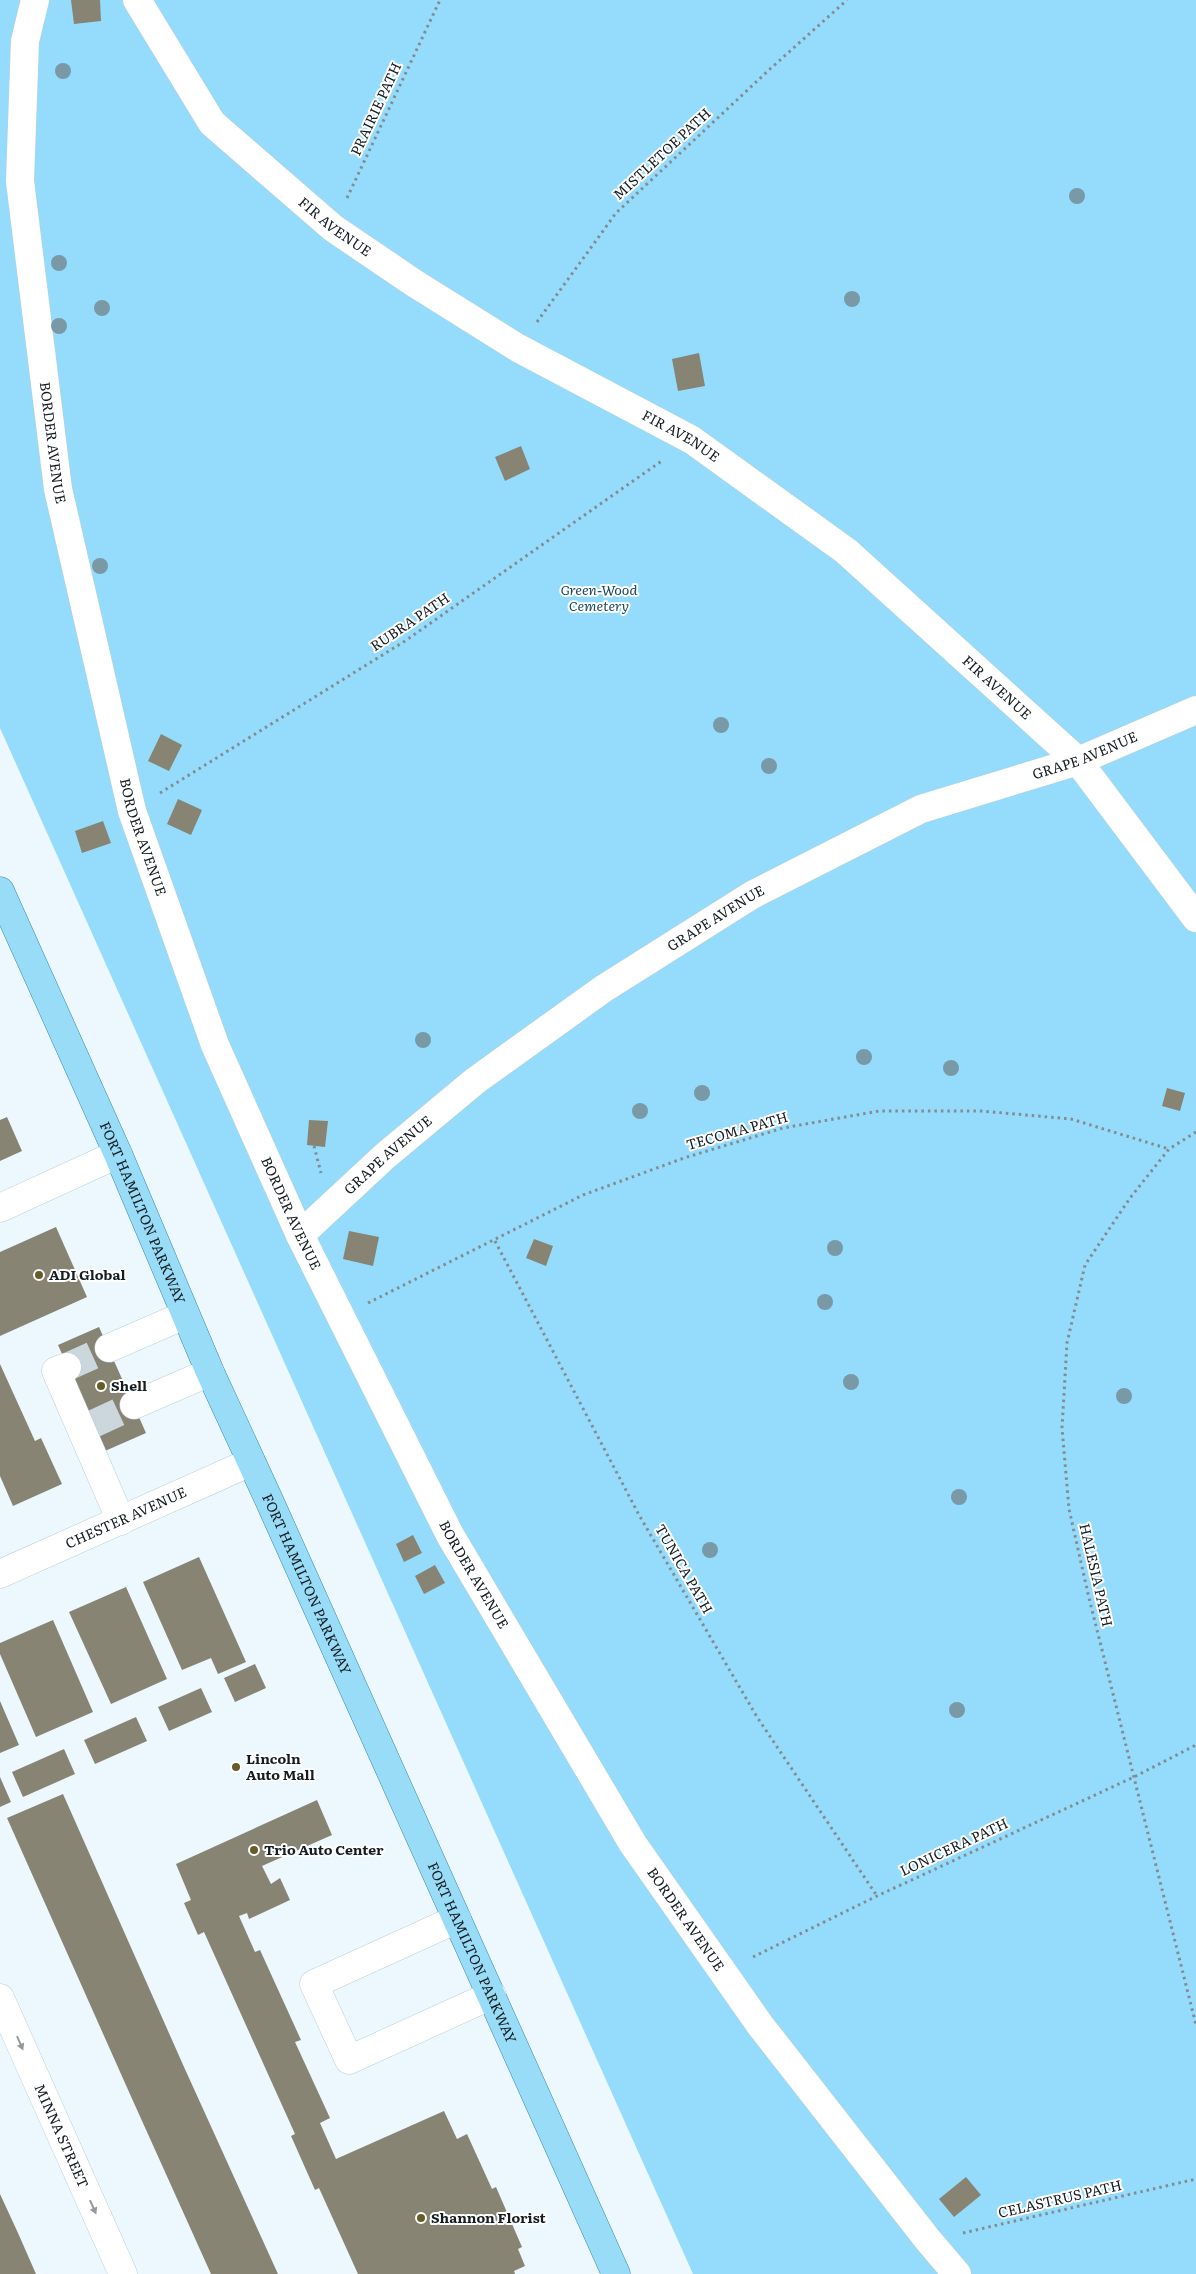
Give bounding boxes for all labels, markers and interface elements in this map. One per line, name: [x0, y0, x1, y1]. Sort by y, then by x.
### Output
street label: PRAIRIE PATH: [345, 59, 405, 158]
street label: MISTLETOE PATH: [608, 103, 714, 204]
street label: FIR AVENUE: [295, 192, 376, 260]
street label: BORDER AVENUE: [36, 381, 72, 505]
street label: FIR AVENUE: [639, 404, 724, 466]
park label: Green-Wood Cemetery: [561, 579, 637, 615]
street label: RUBRA PATH: [366, 587, 453, 655]
street label: FIR AVENUE: [958, 650, 1037, 724]
street label: GRAPE AVENUE: [1029, 726, 1140, 783]
street label: BORDER AVENUE: [116, 776, 172, 898]
street label: GRAPE AVENUE: [663, 879, 767, 955]
street label: TECOMA PATH: [684, 1106, 790, 1154]
street label: GRAPE AVENUE: [339, 1110, 436, 1198]
street label: FORT HAMILTON PARKWAY: [96, 1118, 191, 1307]
street label: BORDER AVENUE: [257, 1153, 327, 1273]
place label: ADI Global: [49, 1264, 126, 1284]
marker: ADI Global: [33, 1269, 45, 1281]
place label: Shell: [111, 1375, 147, 1395]
marker: Shell: [95, 1380, 107, 1392]
street label: CHESTER AVENUE: [62, 1481, 189, 1553]
street label: FORT HAMILTON PARKWAY: [258, 1490, 357, 1678]
street label: BORDER AVENUE: [435, 1516, 514, 1632]
street label: TUNICA PATH: [651, 1520, 719, 1617]
street label: HALESIA PATH: [1075, 1521, 1119, 1628]
place label: Lincoln Auto Mall: [246, 1748, 315, 1784]
marker: Lincoln Auto Mall: [230, 1761, 242, 1773]
street label: LONICERA PATH: [896, 1812, 1011, 1880]
place label: Trio Auto Center: [264, 1839, 384, 1859]
marker: Trio Auto Center: [248, 1844, 260, 1856]
street label: FORT HAMILTON PARKWAY: [424, 1858, 522, 2046]
street label: BORDER AVENUE: [643, 1863, 730, 1975]
one-way arrow: [16, 2036, 24, 2050]
street label: MINNA STREET: [30, 2080, 94, 2191]
street label: CELASTRUS PATH: [996, 2174, 1124, 2222]
one-way arrow: [89, 2200, 97, 2214]
place label: Shannon Florist: [431, 2207, 547, 2227]
marker: Shannon Florist: [415, 2212, 427, 2224]

